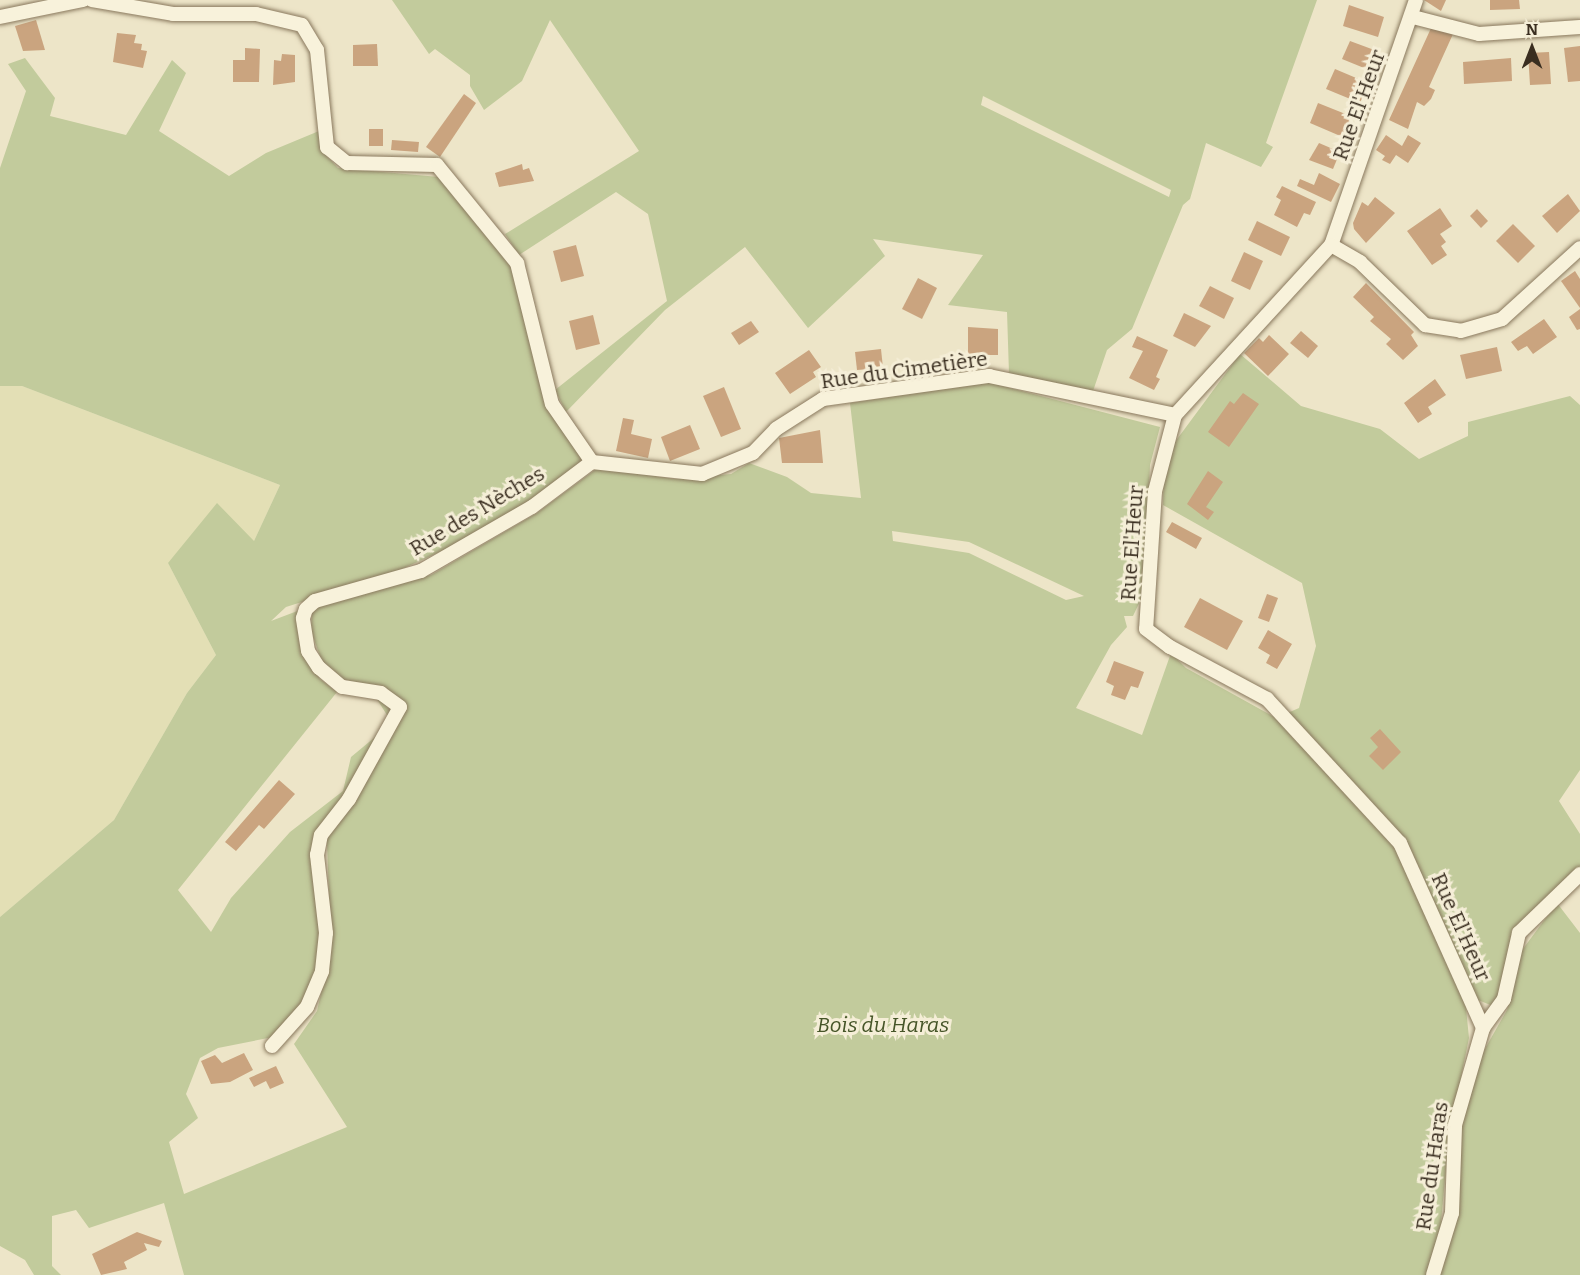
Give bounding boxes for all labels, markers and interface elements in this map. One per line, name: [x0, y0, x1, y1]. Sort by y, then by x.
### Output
north arrow: [1502, 18, 1562, 78]
text: N: [1526, 20, 1538, 39]
street label: Rue El'Heur: [1327, 46, 1391, 164]
street label: Rue du Cimetière: [819, 346, 989, 394]
street label: Rue des Nèches: [405, 461, 549, 561]
street label: Rue El'Heur: [1115, 484, 1149, 602]
street label: Rue El'Heur: [1426, 869, 1496, 985]
park label: Bois du Haras: [817, 1012, 949, 1038]
street label: Rue du Haras: [1410, 1100, 1454, 1232]

